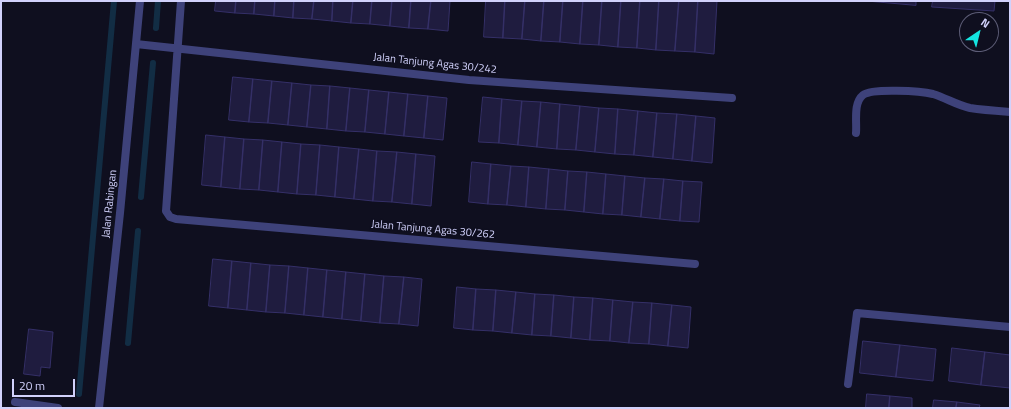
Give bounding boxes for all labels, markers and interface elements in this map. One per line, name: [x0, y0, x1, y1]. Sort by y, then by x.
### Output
north arrow: [959, 12, 999, 52]
text: N: [978, 14, 993, 32]
street label: Jalan Tanjung Agas 30/242: [373, 51, 497, 77]
street label: Jalan Rabingan: [100, 169, 120, 239]
street label: Jalan Tanjung Agas 30/262: [371, 218, 495, 242]
scale bar: [14, 371, 77, 397]
text: 20 m: [19, 376, 45, 395]

